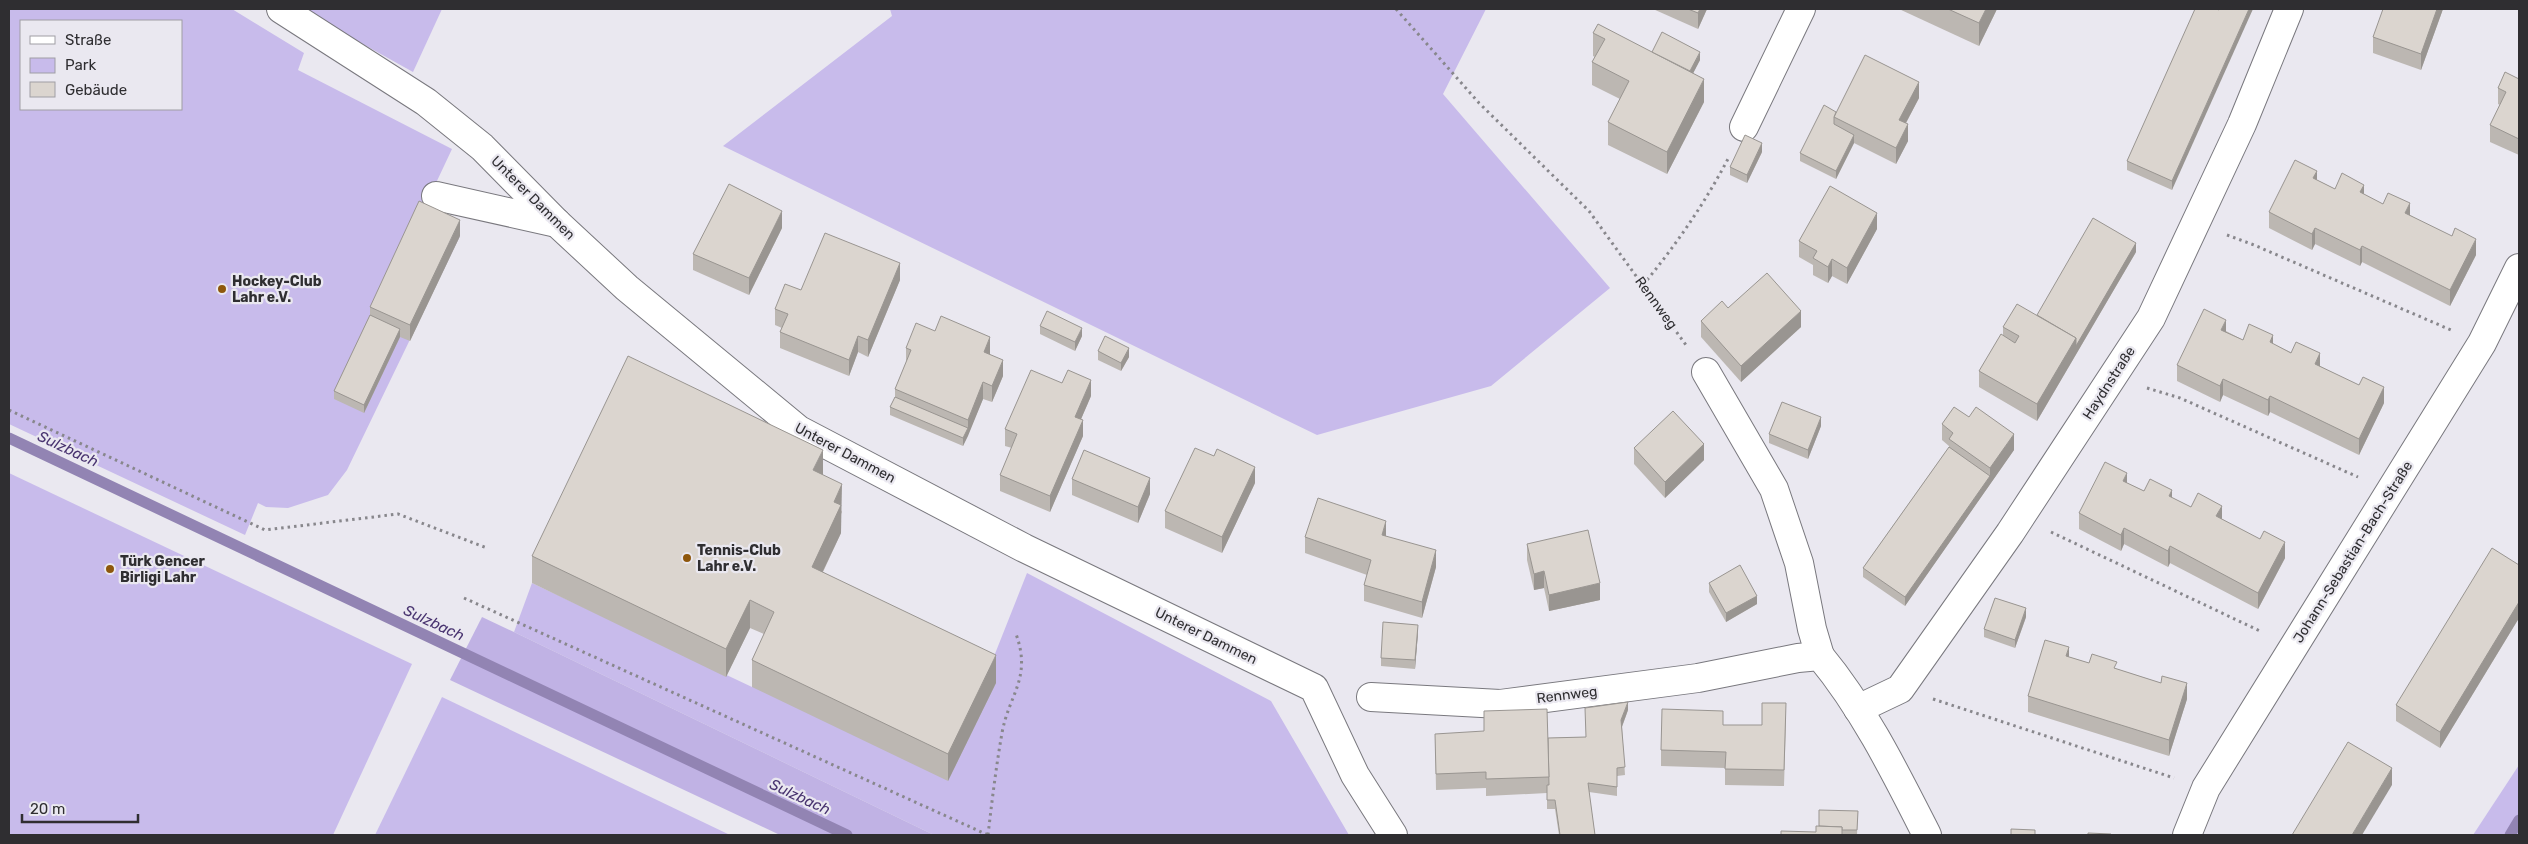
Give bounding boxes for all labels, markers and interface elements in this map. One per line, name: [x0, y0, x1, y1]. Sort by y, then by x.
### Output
legend: [20, 20, 182, 110]
text: Straße: [65, 31, 111, 49]
text: Park: [65, 56, 96, 74]
text: Gebäude: [65, 81, 127, 99]
street label: Unterer Dammen: [488, 153, 578, 243]
place label: Hockey-Club Lahr e.V.: [232, 273, 322, 306]
street label: Rennweg: [1631, 273, 1681, 333]
marker: Hockey-Club Lahr e.V.: [216, 283, 228, 295]
street label: Haydnstraße: [2079, 343, 2139, 423]
street label: Unterer Dammen: [792, 419, 898, 487]
water label: Sulzbach: [35, 427, 101, 471]
street label: Johann-Sebastian-Bach-Straße: [2290, 458, 2416, 646]
place label: Tennis-Club Lahr e.V.: [697, 542, 781, 575]
marker: Tennis-Club Lahr e.V.: [681, 552, 693, 564]
place label: Türk Gencer Birligi Lahr: [120, 553, 206, 586]
marker: Türk Gencer Birligi Lahr: [104, 563, 116, 575]
water label: Sulzbach: [401, 601, 467, 645]
street label: Unterer Dammen: [1152, 604, 1260, 668]
street label: Rennweg: [1536, 683, 1598, 707]
water label: Sulzbach: [767, 775, 833, 819]
scale bar: [22, 792, 139, 824]
text: 20 m: [30, 800, 65, 818]

